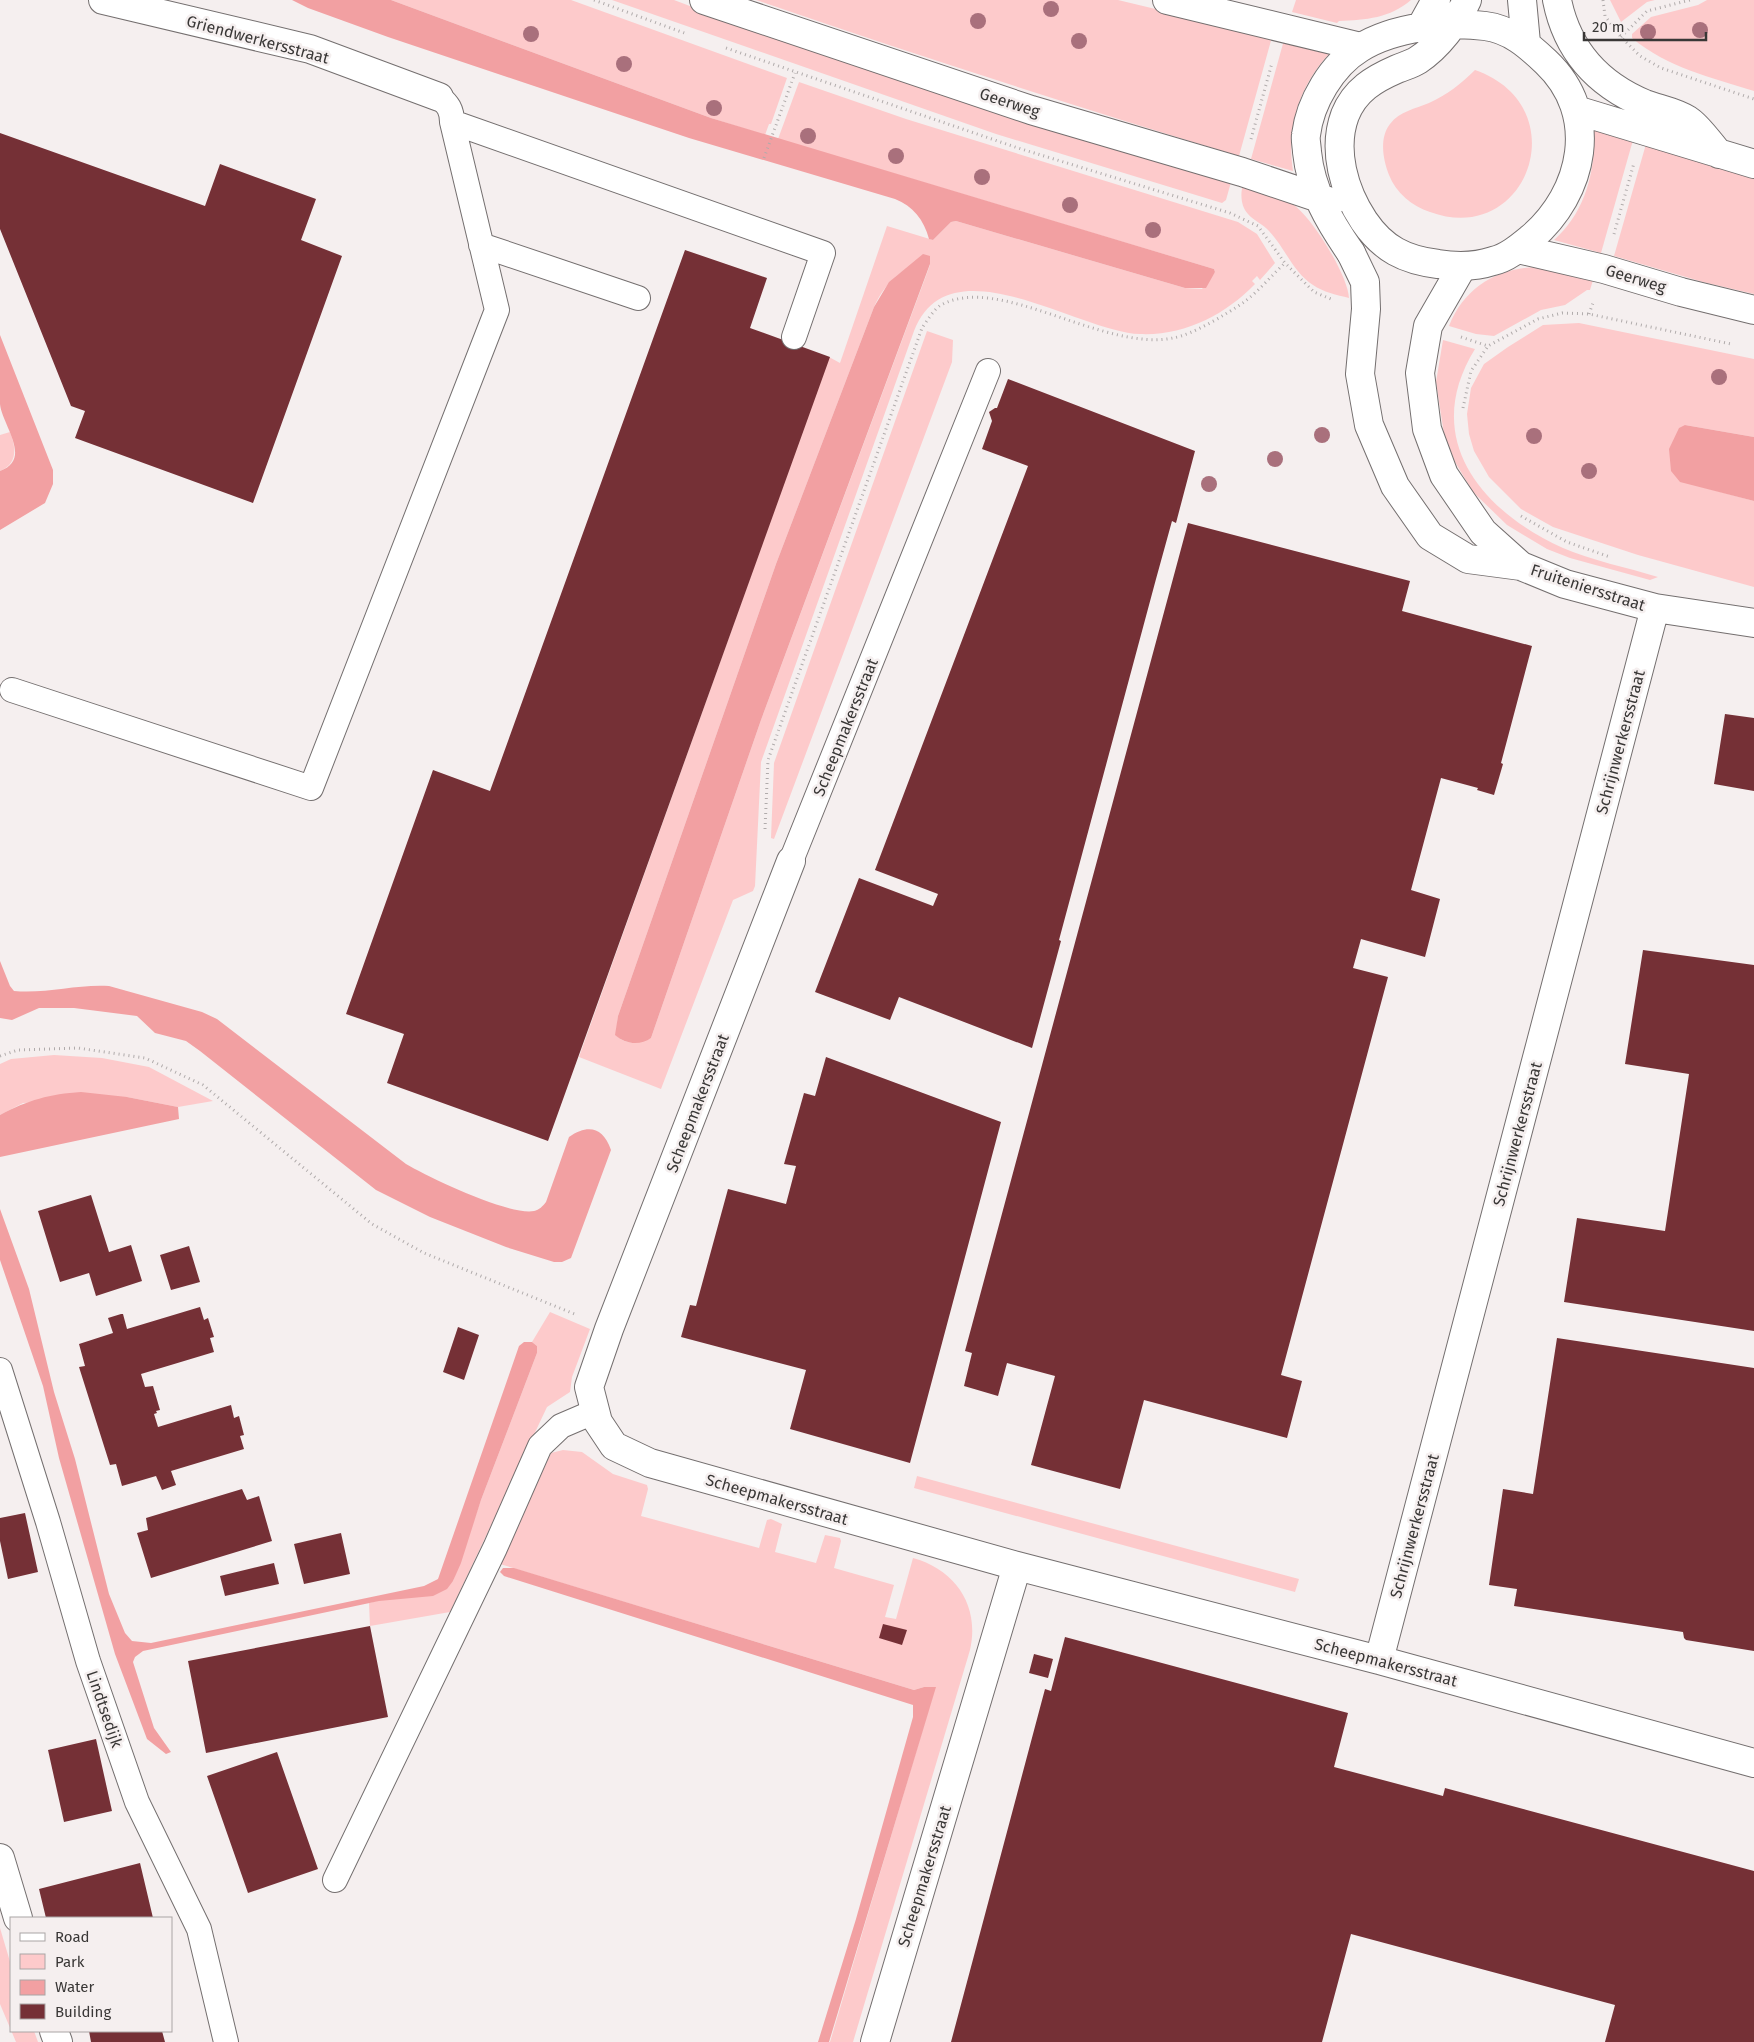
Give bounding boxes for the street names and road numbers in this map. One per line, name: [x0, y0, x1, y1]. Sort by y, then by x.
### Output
street label: Griendwerkersstraat: [185, 11, 331, 68]
street label: Geerweg: [977, 84, 1043, 121]
street label: Geerweg: [1603, 260, 1669, 297]
street label: Fruiteniersstraat: [1528, 560, 1648, 615]
street label: Scheepmakersstraat: [809, 655, 882, 799]
street label: Schrijnwerkersstraat: [1592, 668, 1649, 816]
street label: Scheepmakersstraat: [662, 1031, 733, 1175]
street label: Schrijnwerkersstraat: [1489, 1060, 1546, 1208]
street label: Schrijnwerkersstraat: [1386, 1452, 1443, 1600]
street label: Scheepmakersstraat: [704, 1470, 850, 1529]
street label: Scheepmakersstraat: [1312, 1634, 1460, 1691]
street label: Lindtsedijk: [82, 1668, 127, 1751]
street label: Scheepmakersstraat: [894, 1803, 955, 1949]

